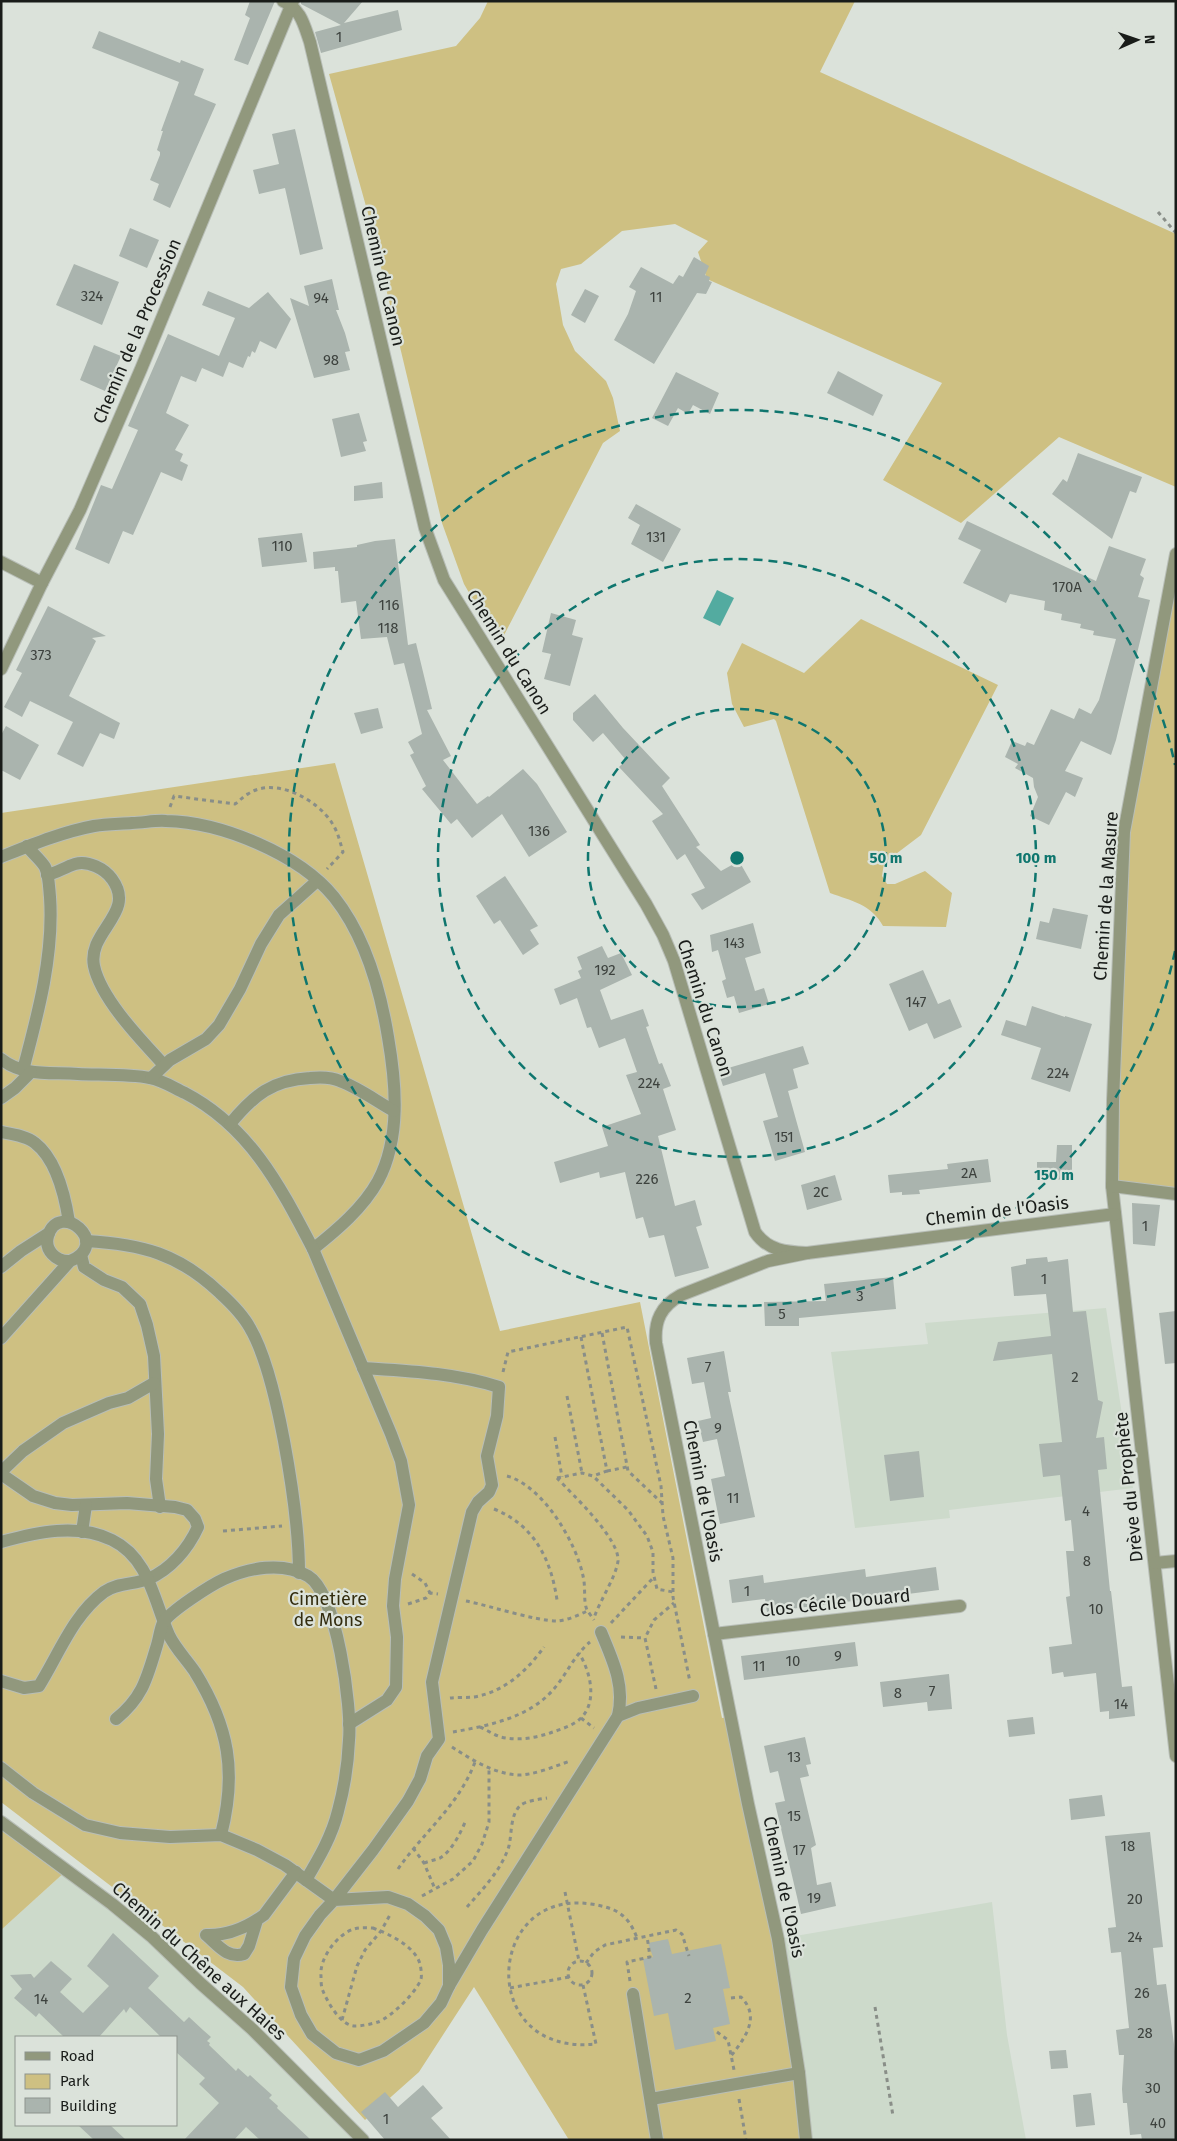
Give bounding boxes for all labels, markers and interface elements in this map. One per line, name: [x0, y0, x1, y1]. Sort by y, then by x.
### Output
north arrow: [1112, 15, 1162, 65]
house number: 1: [336, 28, 342, 46]
text: N: [1141, 35, 1158, 45]
street label: Chemin du Canon: [356, 204, 410, 348]
street label: Chemin de la Procession: [88, 235, 186, 427]
house number: 324: [81, 287, 103, 305]
house number: 11: [650, 288, 662, 306]
house number: 94: [313, 289, 329, 307]
house number: 98: [323, 351, 339, 369]
house number: 131: [646, 528, 666, 546]
house number: 110: [271, 537, 293, 555]
house number: 170A: [1052, 578, 1082, 596]
street label: Chemin du Canon: [462, 585, 556, 719]
house number: 116: [379, 596, 399, 614]
house number: 118: [377, 619, 399, 637]
house number: 373: [30, 646, 52, 664]
street label: Chemin de la Masure: [1089, 810, 1123, 982]
house number: 136: [528, 822, 550, 840]
centre of rings: [728, 849, 746, 867]
text: 50 m: [869, 849, 903, 867]
text: 100 m: [1016, 849, 1056, 867]
house number: 143: [723, 934, 745, 952]
street label: Chemin du Canon: [672, 936, 738, 1080]
house number: 192: [594, 961, 616, 979]
house number: 147: [906, 993, 927, 1011]
house number: 224: [1047, 1064, 1069, 1082]
house number: 224: [638, 1074, 660, 1092]
house number: 151: [774, 1128, 794, 1146]
house number: 2A: [961, 1164, 977, 1182]
text: 150 m: [1034, 1166, 1074, 1184]
house number: 226: [636, 1170, 658, 1188]
house number: 2C: [813, 1183, 829, 1201]
street label: Chemin de l'Oasis: [924, 1191, 1070, 1231]
house number: 1: [1142, 1217, 1148, 1235]
house number: 1: [1041, 1270, 1047, 1288]
house number: 3: [856, 1287, 864, 1305]
house number: 5: [778, 1305, 786, 1323]
house number: 7: [705, 1358, 712, 1376]
house number: 2: [1071, 1368, 1079, 1386]
street label: Drève du Prophète: [1110, 1411, 1148, 1563]
street label: Chemin de l'Oasis: [678, 1418, 728, 1564]
house number: 9: [714, 1419, 722, 1437]
house number: 11: [727, 1489, 739, 1507]
house number: 4: [1082, 1502, 1090, 1520]
house number: 8: [1083, 1552, 1091, 1570]
house number: 1: [744, 1582, 750, 1600]
street label: Clos Cécile Douard: [759, 1584, 911, 1622]
park label: Cimetière de Mons: [289, 1588, 367, 1631]
house number: 10: [1089, 1600, 1103, 1618]
house number: 9: [834, 1647, 842, 1665]
house number: 10: [786, 1652, 800, 1670]
house number: 11: [753, 1657, 765, 1675]
house number: 7: [929, 1682, 936, 1700]
house number: 8: [894, 1684, 902, 1702]
house number: 14: [1114, 1695, 1128, 1713]
house number: 13: [787, 1748, 801, 1766]
house number: 15: [787, 1807, 801, 1825]
street label: Chemin de l'Oasis: [758, 1814, 810, 1960]
house number: 18: [1121, 1837, 1135, 1855]
house number: 17: [792, 1841, 806, 1859]
street label: Chemin du Chêne aux Haies: [107, 1877, 291, 2045]
house number: 19: [807, 1889, 821, 1907]
house number: 20: [1127, 1890, 1143, 1908]
house number: 24: [1127, 1928, 1143, 1946]
house number: 26: [1134, 1984, 1150, 2002]
house number: 2: [684, 1989, 692, 2007]
house number: 14: [34, 1990, 48, 2008]
house number: 28: [1137, 2024, 1153, 2042]
legend: [15, 2036, 178, 2126]
text: Road: [60, 2047, 95, 2065]
text: Park: [60, 2072, 90, 2090]
house number: 30: [1145, 2079, 1161, 2097]
text: Building: [60, 2097, 116, 2115]
house number: 1: [383, 2110, 389, 2128]
house number: 40: [1150, 2114, 1166, 2132]

